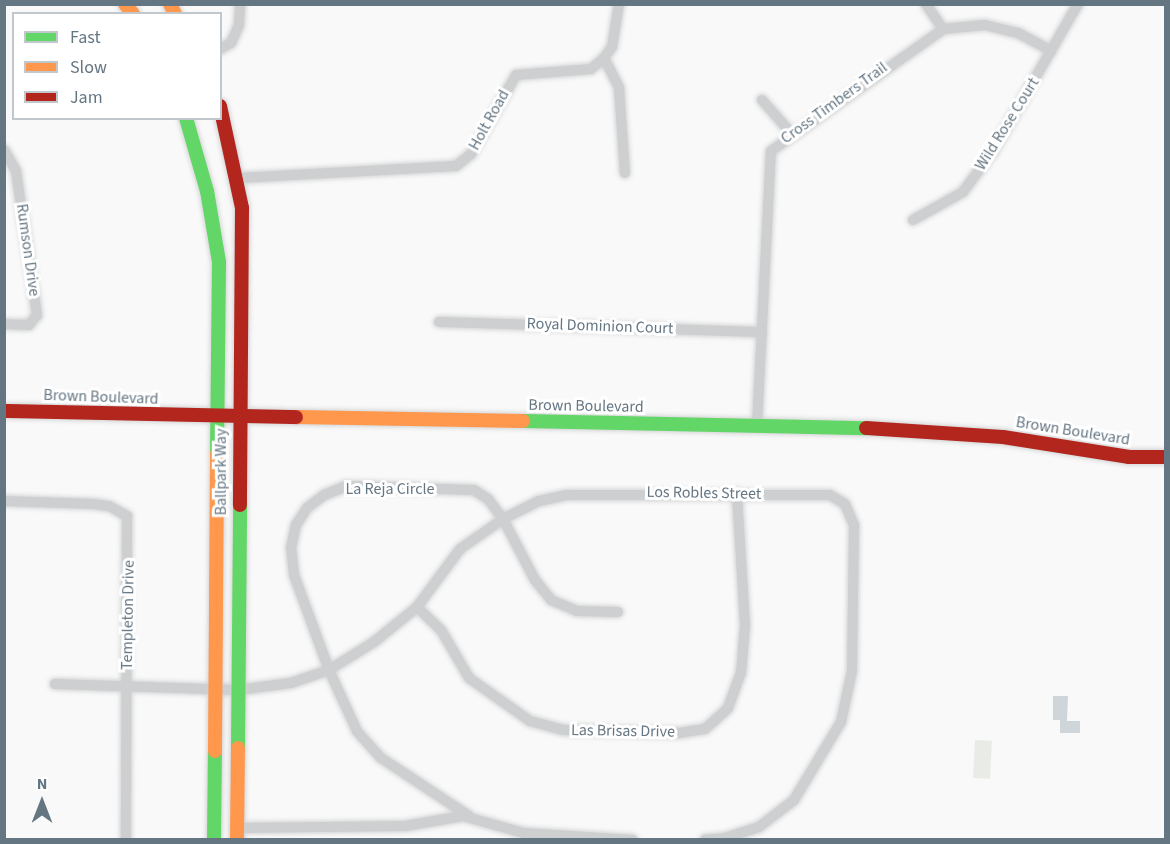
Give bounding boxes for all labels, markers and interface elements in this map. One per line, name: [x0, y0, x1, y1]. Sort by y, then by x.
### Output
legend: [12, 12, 222, 120]
text: Fast: [70, 25, 101, 50]
text: Slow: [70, 55, 107, 80]
street label: Cross Timbers Trail: [777, 58, 891, 148]
street label: Wild Rose Court: [971, 74, 1043, 174]
text: Jam: [70, 85, 103, 110]
street label: Holt Road: [465, 86, 513, 154]
street label: Rumson Drive: [12, 203, 44, 297]
street label: Royal Dominion Court: [526, 314, 674, 338]
street label: Brown Boulevard: [43, 385, 159, 409]
street label: Brown Boulevard: [528, 395, 644, 417]
street label: Brown Boulevard: [1015, 413, 1131, 449]
street label: Ballpark Way: [211, 429, 231, 515]
street label: La Reja Circle: [346, 479, 434, 499]
street label: Los Robles Street: [647, 482, 761, 504]
street label: Templeton Drive: [117, 560, 139, 670]
street label: Las Brisas Drive: [571, 720, 675, 742]
north arrow: [12, 772, 72, 832]
text: N: [37, 773, 47, 795]

